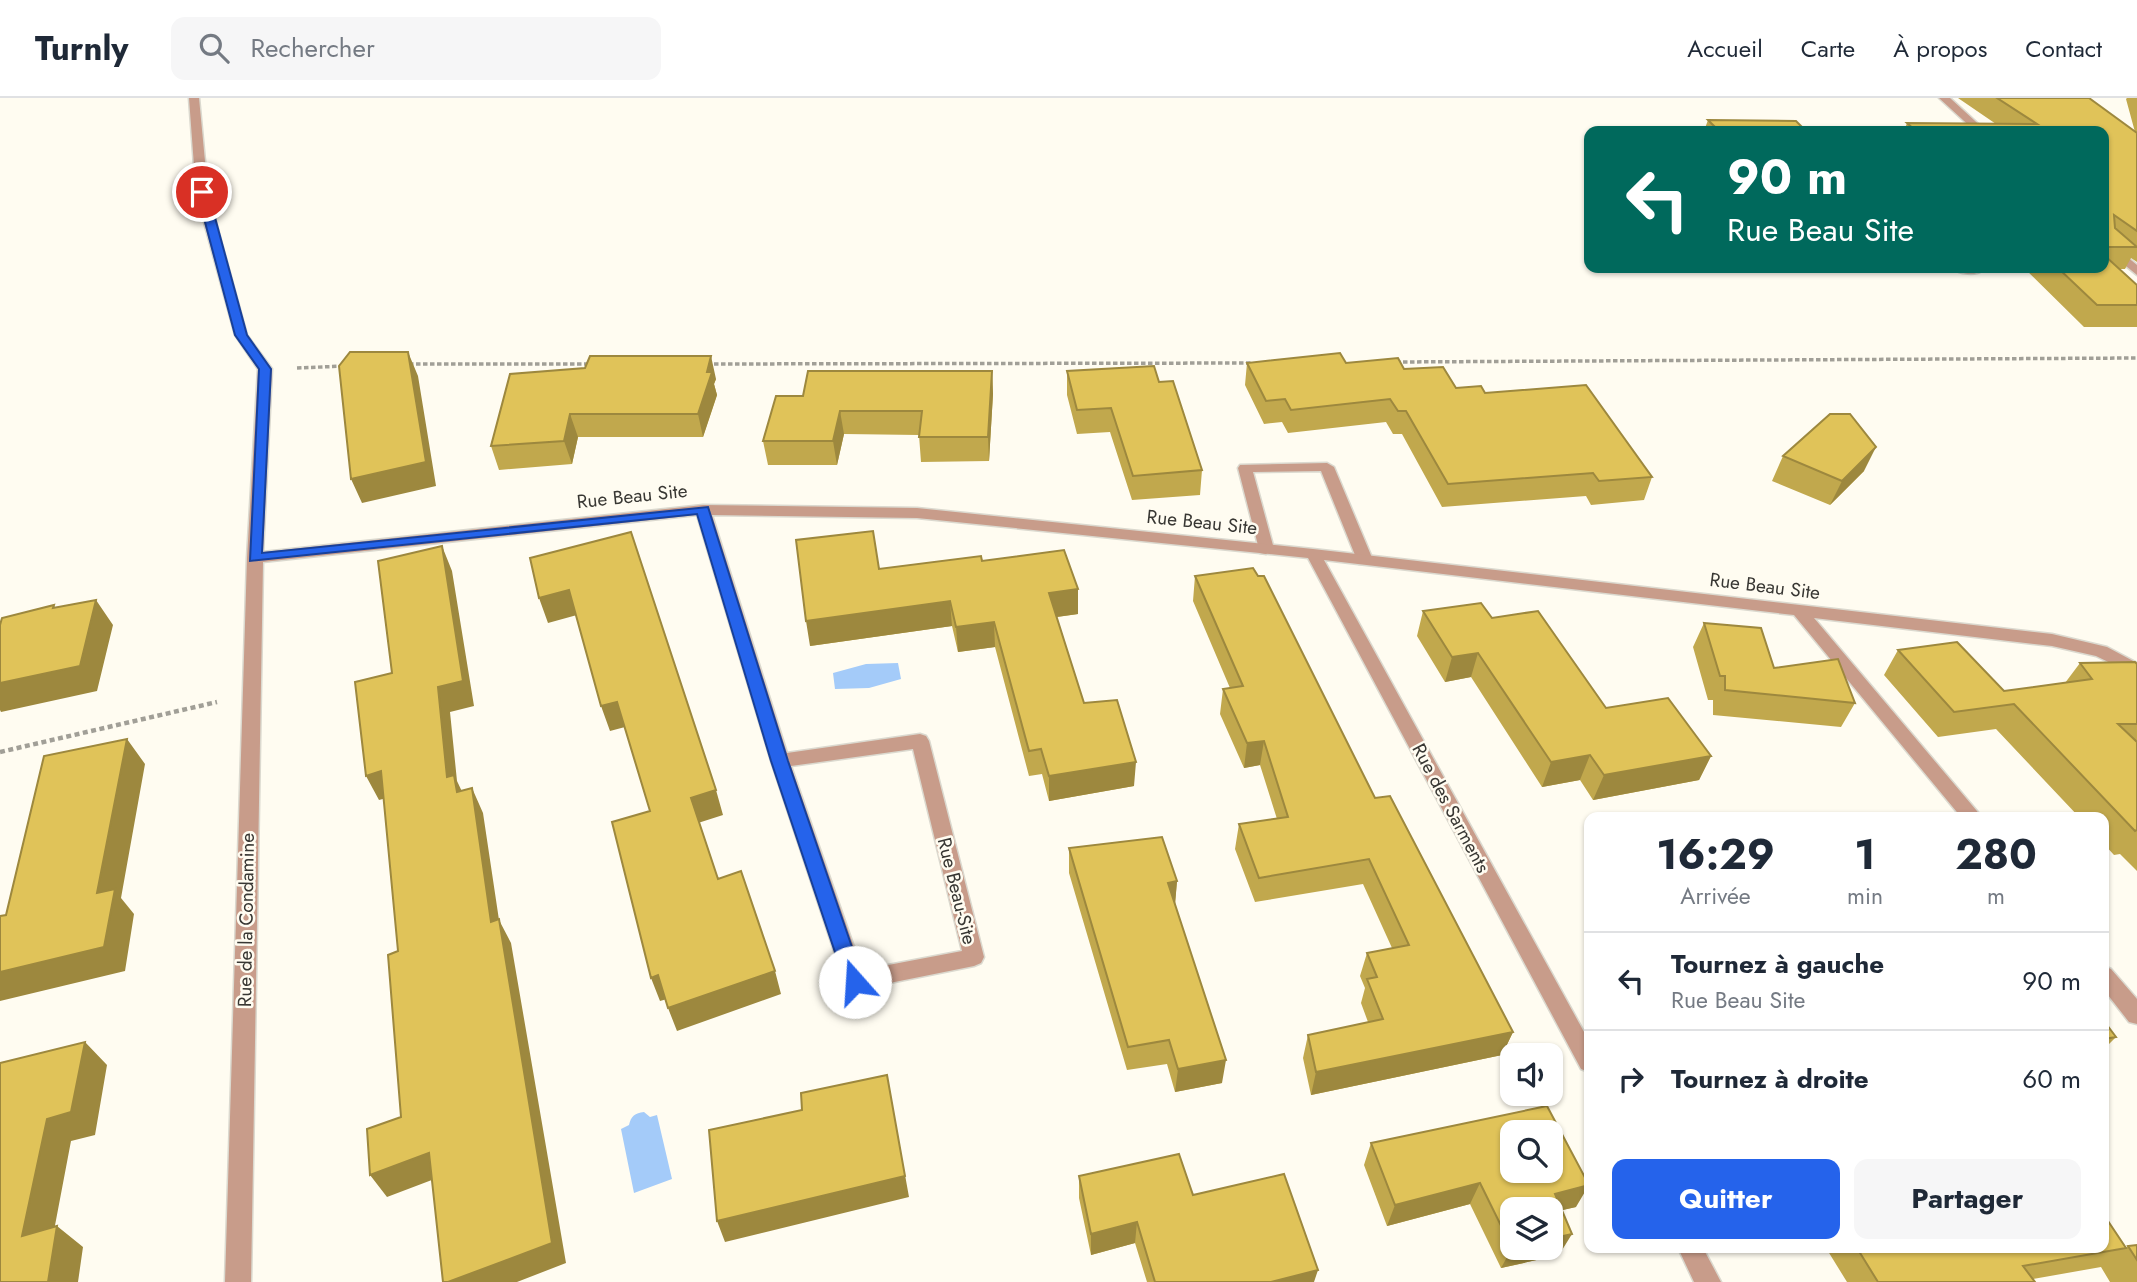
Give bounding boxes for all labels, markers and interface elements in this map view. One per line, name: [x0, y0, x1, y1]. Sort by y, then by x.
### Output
search box: [171, 17, 661, 80]
text: Turnly: [35, 25, 129, 72]
icon: search: [195, 29, 233, 67]
text: Rechercher: [251, 29, 375, 67]
text: Accueil: [1687, 31, 1763, 66]
text: Carte: [1801, 31, 1855, 66]
text: À propos: [1893, 31, 1987, 66]
text: Contact: [2025, 31, 2102, 66]
text: 90 m: [1727, 142, 1847, 212]
icon: left: [1612, 154, 1703, 245]
pin: [172, 162, 232, 222]
icon: arrive: [183, 173, 221, 211]
text: Rue Beau Site: [1727, 207, 1914, 253]
street label: Rue Beau Site: [575, 477, 689, 515]
street label: Rue Beau Site: [1145, 503, 1259, 541]
street label: Rue Beau Site: [1708, 566, 1822, 606]
street label: Rue des Sarments: [1406, 739, 1497, 878]
text: 16:29: [1656, 824, 1775, 885]
text: 1: [1854, 824, 1876, 885]
text: 280: [1955, 824, 2037, 885]
street label: Rue de la Condamine: [231, 832, 261, 1007]
street label: Rue Beau-Site: [931, 835, 983, 947]
text: Arrivée: [1680, 879, 1751, 913]
text: min: [1847, 879, 1883, 913]
text: m: [1987, 879, 2005, 913]
position arrow: [818, 945, 892, 1019]
text: Tournez à gauche: [1671, 945, 1884, 983]
icon: left: [1612, 962, 1650, 1000]
text: 90 m: [2022, 962, 2081, 1000]
text: Rue Beau Site: [1671, 983, 1805, 1017]
map controls: [1500, 1043, 1563, 1260]
button: sound: [1500, 1043, 1563, 1106]
icon: right: [1612, 1060, 1650, 1098]
text: Tournez à droite: [1671, 1060, 1869, 1098]
text: 60 m: [2022, 1060, 2081, 1098]
button: search: [1500, 1120, 1563, 1183]
button: Quitter: [1612, 1159, 1840, 1239]
button: Partager: [1854, 1159, 2081, 1239]
button: layers: [1500, 1197, 1563, 1260]

